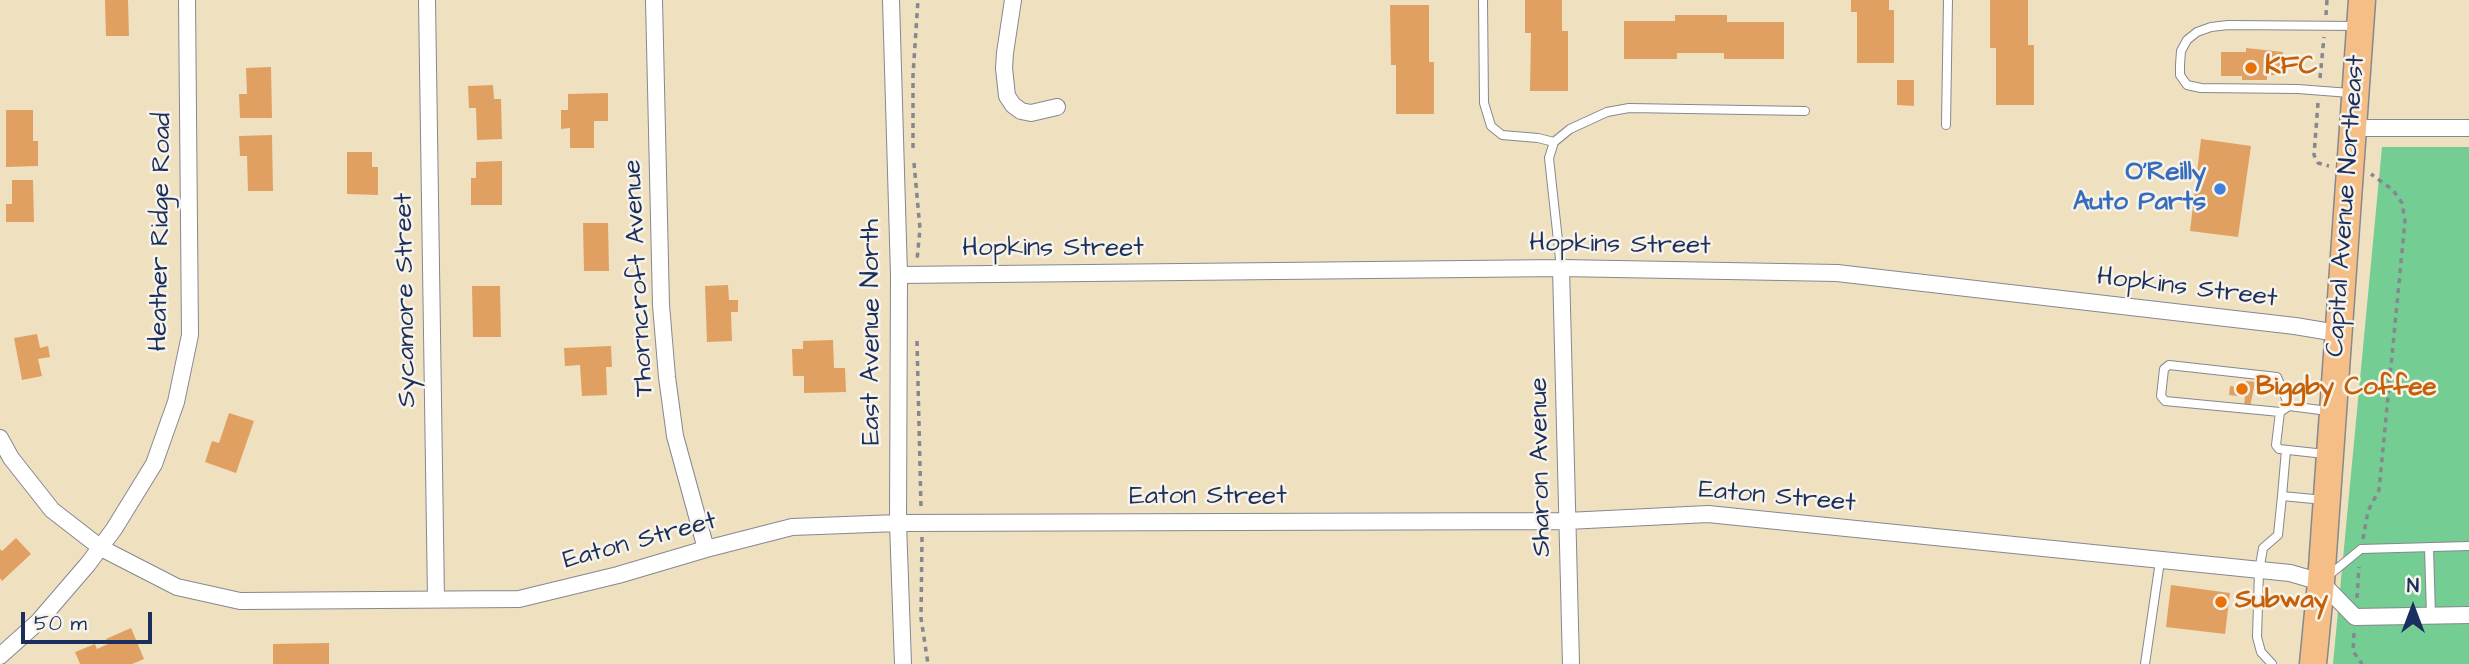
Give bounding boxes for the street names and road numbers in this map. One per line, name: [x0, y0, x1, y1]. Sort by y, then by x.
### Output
street label: Capital Avenue Northeast: [2321, 54, 2373, 358]
street label: Heather Ridge Road: [144, 112, 180, 352]
street label: Thorncroft Avenue: [618, 159, 662, 397]
street label: Sycamore Street: [390, 192, 424, 408]
street label: East Avenue North: [857, 219, 889, 445]
street label: Hopkins Street: [1529, 229, 1711, 263]
street label: Hopkins Street: [962, 234, 1144, 266]
street label: Hopkins Street: [2095, 262, 2279, 316]
street label: Sharon Avenue: [1525, 377, 1559, 557]
street label: Eaton Street: [1697, 476, 1857, 520]
street label: Eaton Street: [1129, 482, 1287, 514]
street label: Eaton Street: [560, 507, 720, 577]

